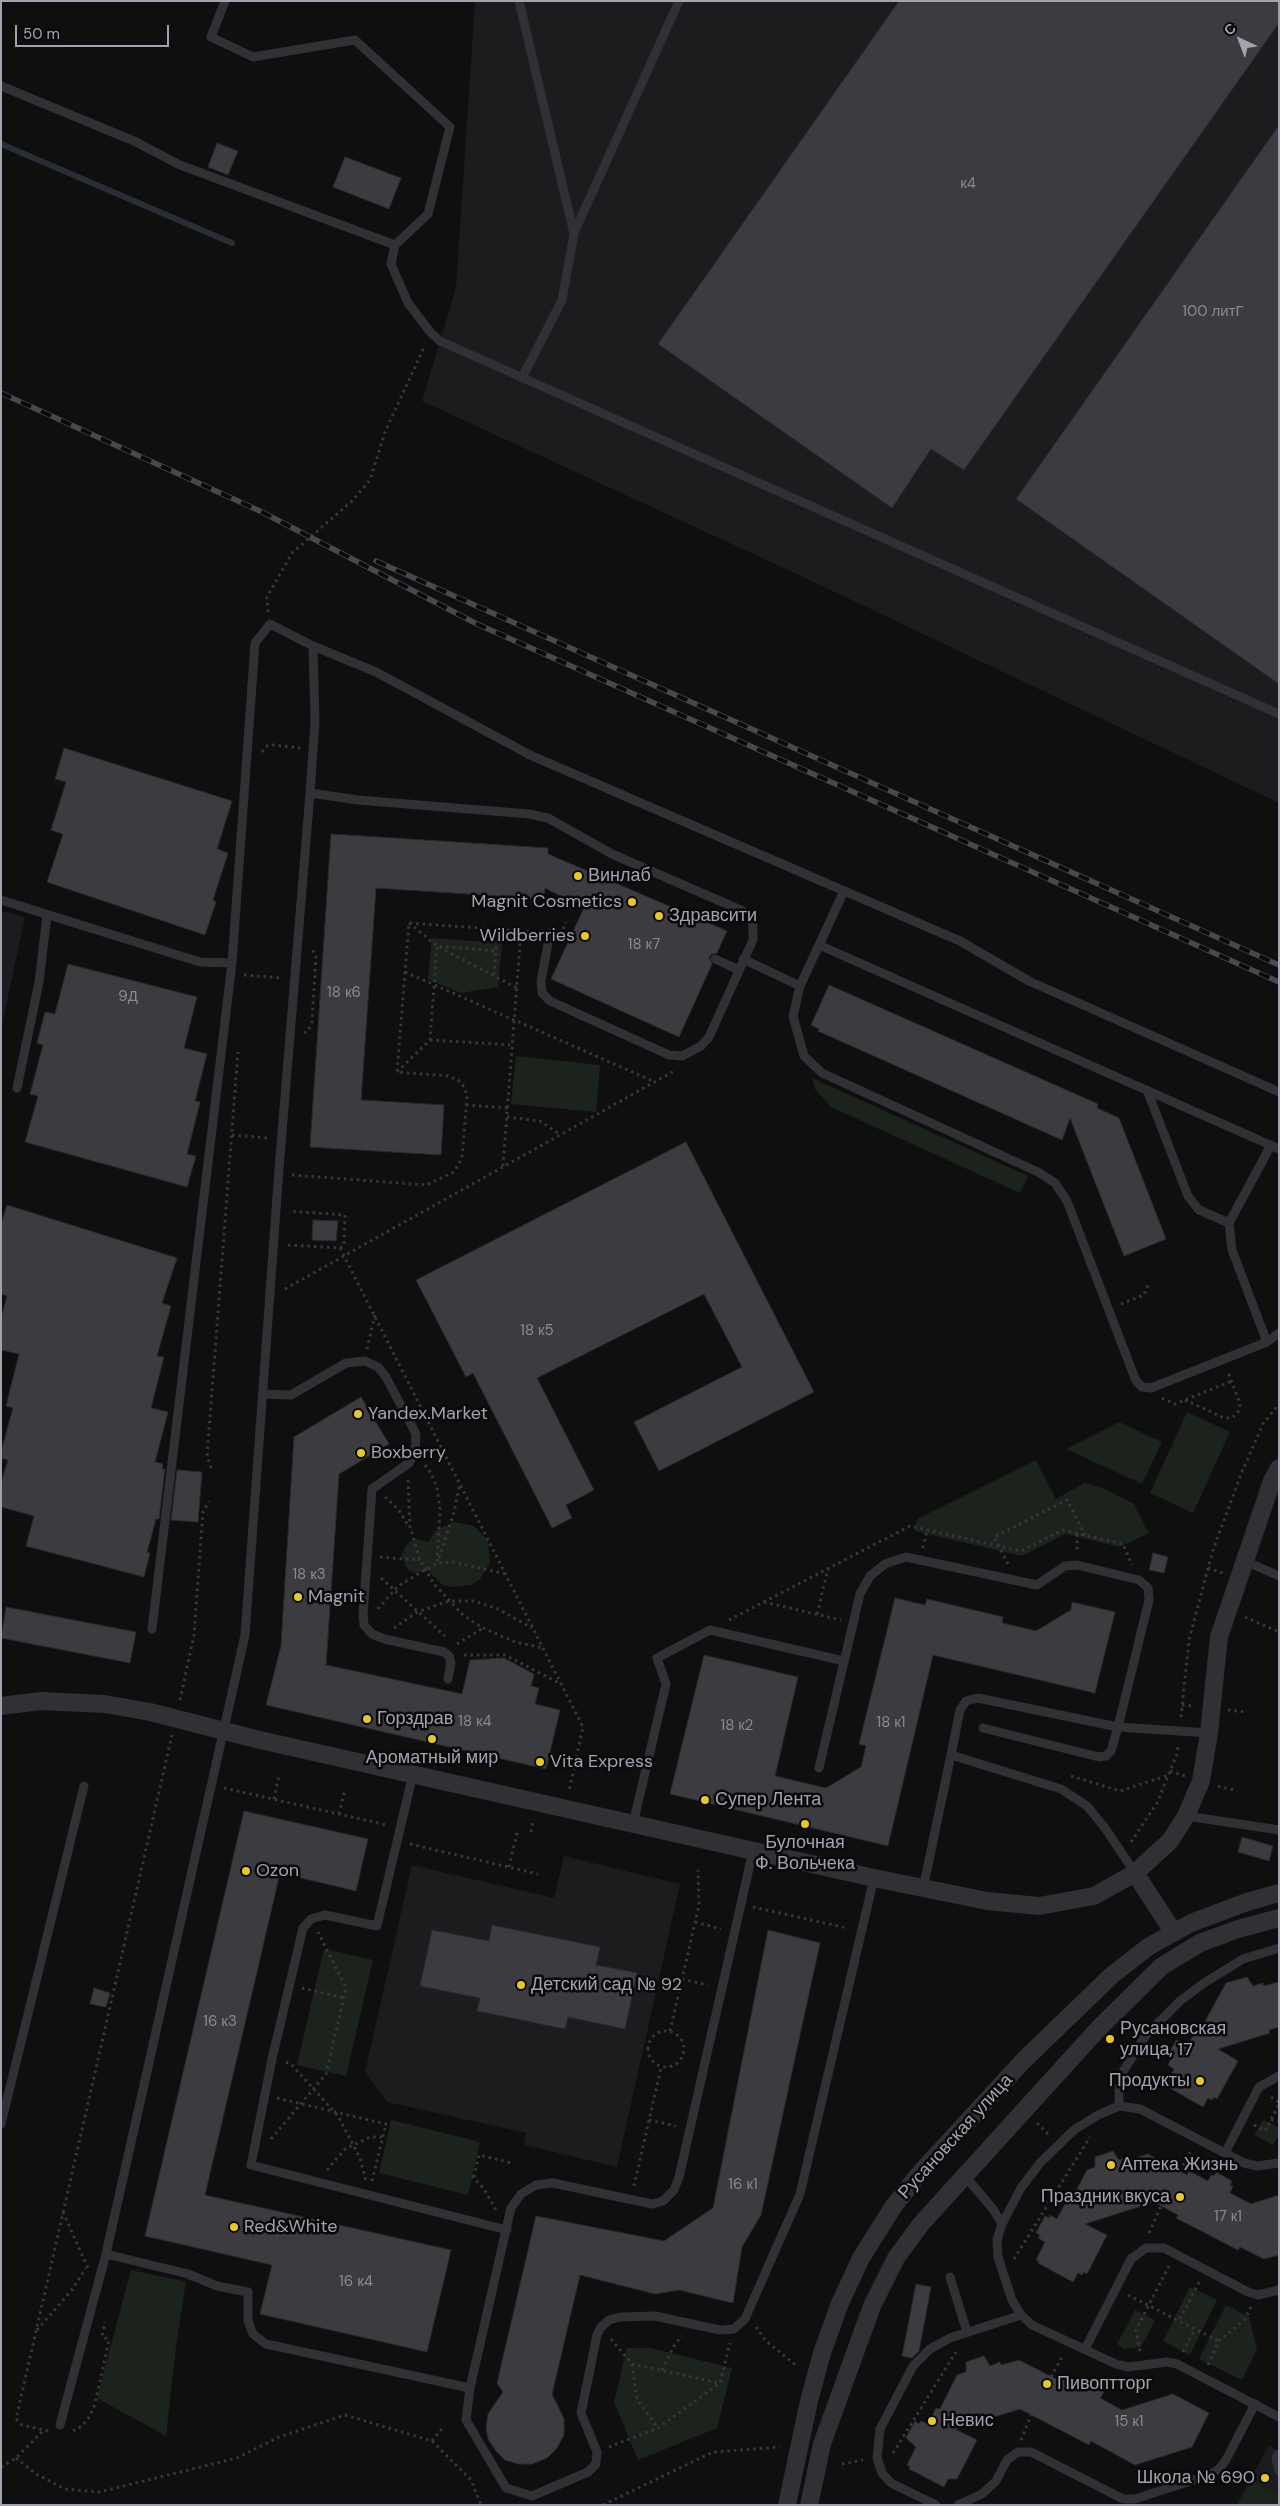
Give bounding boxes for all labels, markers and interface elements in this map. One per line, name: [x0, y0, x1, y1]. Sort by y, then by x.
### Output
scale bar: [18, 15, 171, 47]
north arrow: [1215, 15, 1265, 65]
text: С: [1220, 19, 1240, 39]
text: 50 m: [23, 24, 60, 44]
house number: к4: [960, 175, 976, 193]
house number: 100 литГ: [1182, 303, 1244, 321]
place label: Винлаб: [588, 865, 651, 887]
marker: Винлаб: [572, 870, 584, 882]
place label: Magnit Cosmetics: [471, 891, 622, 913]
marker: Magnit Cosmetics: [626, 896, 638, 908]
place label: Здравсити: [669, 905, 757, 927]
marker: Здравсити: [653, 910, 665, 922]
place label: Wildberries: [480, 925, 575, 947]
marker: Wildberries: [579, 930, 591, 942]
house number: 18 к7: [628, 936, 660, 954]
house number: 18 к6: [327, 984, 361, 1002]
house number: 9Д: [118, 988, 138, 1006]
house number: 18 к5: [520, 1322, 554, 1340]
place label: Yandex.Market: [368, 1403, 488, 1425]
marker: Yandex.Market: [352, 1408, 364, 1420]
place label: Boxberry: [371, 1442, 446, 1464]
marker: Boxberry: [355, 1447, 367, 1459]
house number: 18 к3: [292, 1566, 326, 1584]
place label: Magnit: [308, 1586, 365, 1608]
marker: Magnit: [292, 1591, 304, 1603]
place label: Горздрав: [377, 1708, 453, 1730]
marker: Горздрав: [361, 1713, 373, 1725]
house number: 18 к4: [458, 1713, 492, 1731]
house number: 18 к1: [876, 1714, 906, 1732]
house number: 18 к2: [721, 1717, 753, 1735]
marker: Ароматный мир: [426, 1733, 438, 1745]
place label: Ароматный мир: [366, 1747, 498, 1769]
place label: Vita Express: [550, 1751, 653, 1773]
marker: Vita Express: [534, 1756, 546, 1768]
place label: Супер Лента: [715, 1789, 821, 1811]
marker: Супер Лента: [699, 1794, 711, 1806]
marker: Булочная Ф. Вольчека: [799, 1818, 811, 1830]
place label: Булочная Ф. Вольчека: [755, 1832, 855, 1875]
place label: Ozon: [256, 1860, 299, 1882]
marker: Ozon: [240, 1865, 252, 1877]
place label: Детский сад № 92: [531, 1974, 682, 1996]
marker: Детский сад № 92: [515, 1979, 527, 1991]
house number: 16 к3: [203, 2013, 237, 2031]
place label: Русановская улица, 17: [1120, 2018, 1226, 2060]
marker: Русановская улица, 17: [1104, 2033, 1116, 2045]
street label: Русановская улица: [894, 2070, 1018, 2204]
place label: Продукты: [1109, 2070, 1190, 2092]
marker: Продукты: [1194, 2075, 1206, 2087]
place label: Аптека Жизнь: [1121, 2154, 1238, 2176]
marker: Аптека Жизнь: [1105, 2159, 1117, 2171]
house number: 16 к1: [728, 2176, 758, 2194]
place label: Праздник вкуса: [1041, 2186, 1170, 2208]
marker: Праздник вкуса: [1174, 2191, 1186, 2203]
house number: 17 к1: [1214, 2208, 1242, 2226]
place label: Red&White: [244, 2216, 337, 2238]
marker: Red&White: [228, 2221, 240, 2233]
house number: 16 к4: [339, 2273, 373, 2291]
place label: Пивоптторг: [1057, 2373, 1152, 2395]
marker: Пивоптторг: [1041, 2378, 1053, 2390]
place label: Невис: [942, 2410, 994, 2432]
house number: 15 к1: [1114, 2413, 1144, 2431]
marker: Невис: [926, 2415, 938, 2427]
place label: Школа № 690: [1137, 2467, 1255, 2489]
marker: Школа № 690: [1259, 2472, 1271, 2484]

